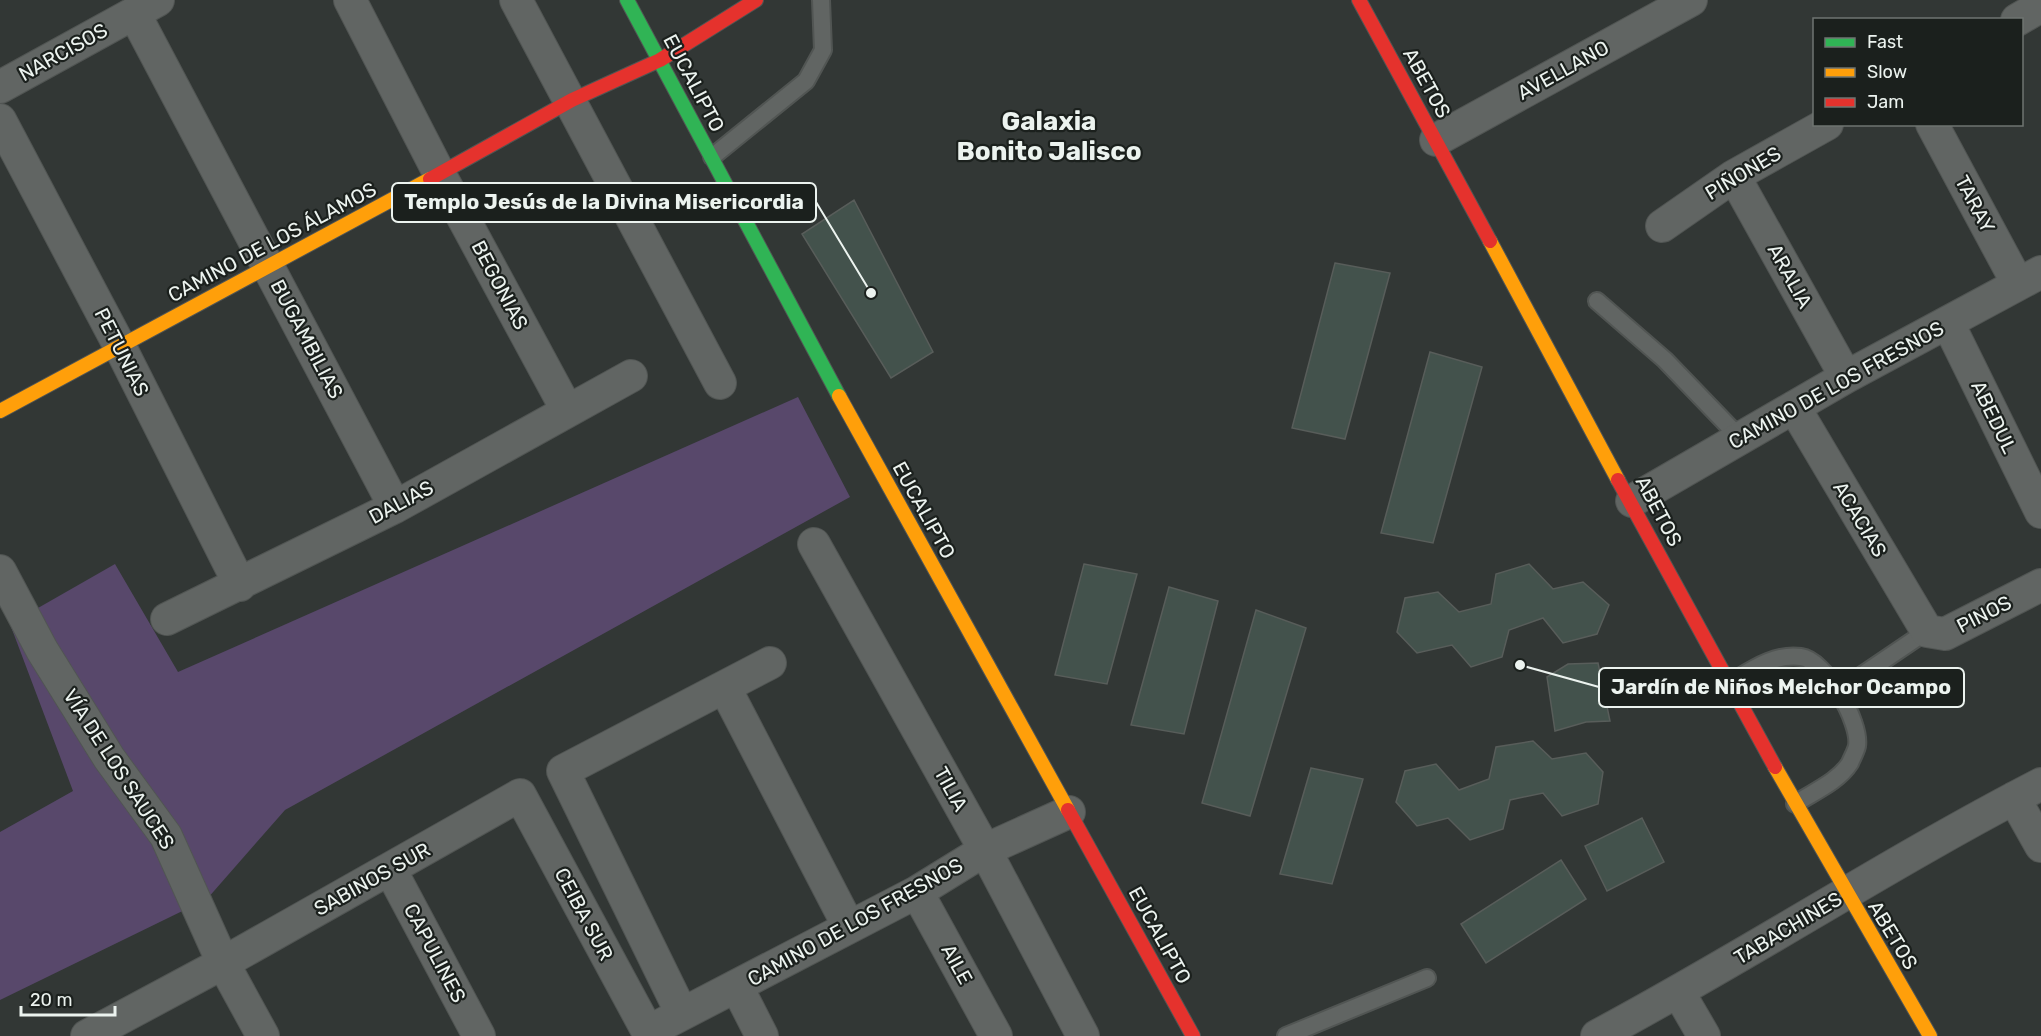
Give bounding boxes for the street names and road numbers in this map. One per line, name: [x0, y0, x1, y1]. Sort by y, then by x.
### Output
street label: NARCISOS: [15, 18, 111, 86]
street label: EUCALIPTO: [658, 30, 730, 136]
street label: AVELLANO: [1513, 35, 1613, 105]
street label: ABETOS: [1398, 44, 1456, 122]
street label: PIÑONES: [1701, 141, 1785, 205]
street label: TARAY: [1950, 171, 2000, 237]
street label: CAMINO DE LOS ÁLAMOS: [164, 177, 380, 307]
street label: BEGONIAS: [467, 236, 533, 334]
street label: ARALIA: [1763, 240, 1817, 312]
street label: BUGAMBILIAS: [266, 275, 348, 403]
street label: PETUNIAS: [90, 304, 154, 400]
street label: CAMINO DE LOS FRESNOS: [1724, 316, 1948, 454]
street label: ABEDUL: [1966, 377, 2022, 457]
street label: EUCALIPTO: [888, 457, 960, 563]
street label: ABETOS: [1631, 472, 1687, 550]
street label: DALIAS: [365, 475, 437, 529]
street label: ACACIAS: [1828, 477, 1892, 561]
street label: PINOS: [1953, 590, 2015, 638]
street label: VÍA DE LOS SAUCES: [58, 684, 180, 854]
street label: TILIA: [929, 763, 973, 815]
street label: SABINOS SUR: [310, 837, 434, 921]
street label: CAMINO DE LOS FRESNOS: [743, 853, 967, 991]
street label: CEIBA SUR: [550, 864, 618, 964]
street label: EUCALIPTO: [1124, 882, 1196, 988]
street label: TABACHINES: [1730, 886, 1846, 970]
street label: ABETOS: [1863, 896, 1923, 974]
street label: CAPULINES: [399, 899, 471, 1007]
street label: AILE: [936, 940, 978, 988]

